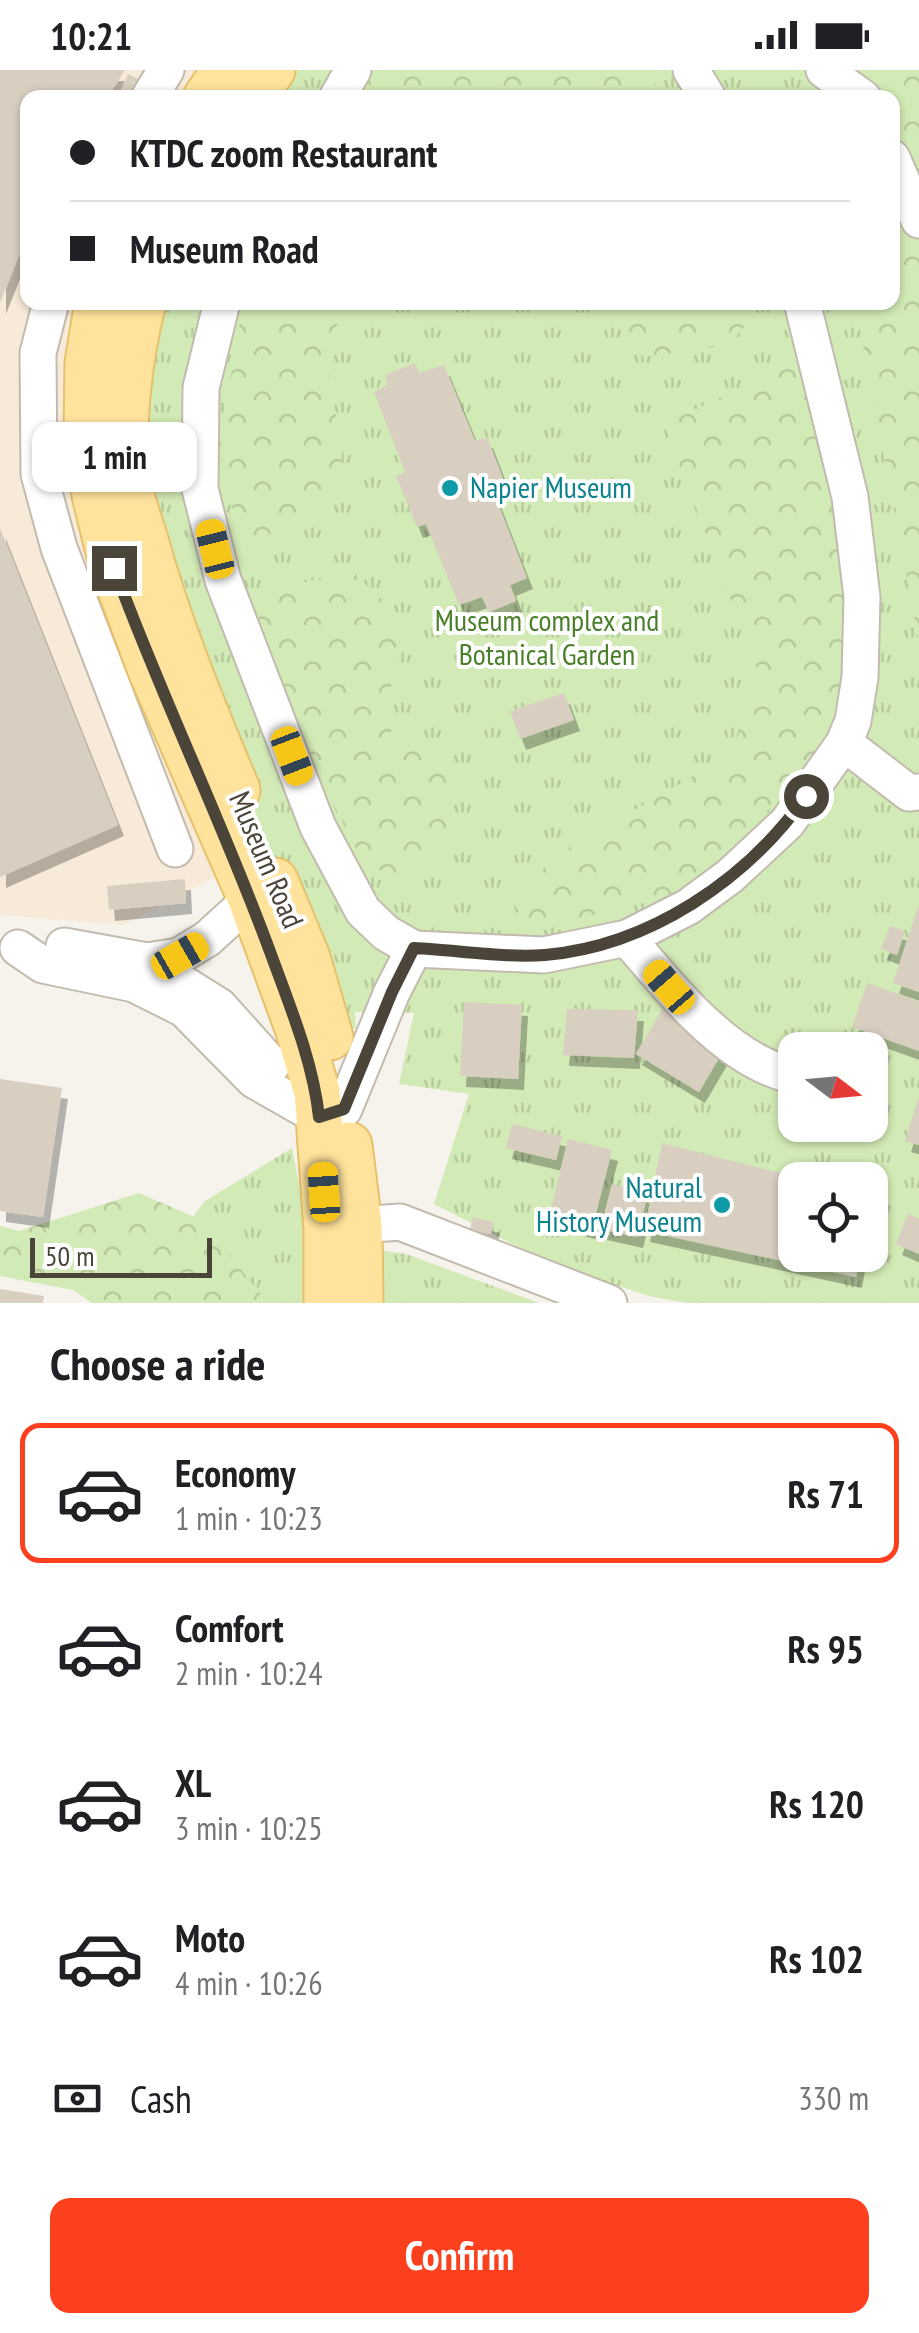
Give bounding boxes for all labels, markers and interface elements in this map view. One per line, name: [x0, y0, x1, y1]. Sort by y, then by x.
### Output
text: 10:21: [50, 11, 132, 60]
text: KTDC zoom Restaurant: [130, 128, 437, 177]
text: Museum Road: [130, 224, 319, 273]
callout: 1 min: [32, 423, 196, 493]
text: 1 min: [82, 436, 147, 478]
place label: Napier Museum: [470, 467, 632, 506]
marker: Napier Museum: [439, 477, 461, 499]
car: [193, 516, 237, 582]
route end: [92, 546, 137, 591]
park label: Museum complex and Botanical Garden: [435, 600, 659, 673]
car: [267, 723, 317, 789]
route start: [784, 774, 829, 819]
street label: Museum Road: [221, 785, 314, 934]
car: [147, 928, 213, 984]
car: [638, 955, 700, 1019]
north arrow: [778, 1032, 888, 1142]
map controls: [778, 1032, 888, 1272]
car: [307, 1161, 341, 1223]
button: locate: [778, 1162, 888, 1272]
place label: Natural History Museum: [536, 1167, 702, 1240]
marker: Natural History Museum: [711, 1194, 733, 1216]
scale bar: [30, 1233, 212, 1278]
text: 50 m: [45, 1237, 94, 1274]
text: Choose a ride: [50, 1334, 265, 1392]
icon: car: [55, 1448, 145, 1538]
text: Economy: [175, 1448, 295, 1497]
text: Rs 71: [787, 1469, 864, 1518]
text: 1 min · 10:23: [175, 1497, 323, 1539]
icon: car: [55, 1603, 145, 1693]
text: Comfort: [175, 1603, 284, 1652]
text: Rs 95: [787, 1624, 864, 1673]
text: 2 min · 10:24: [175, 1652, 323, 1694]
icon: car: [55, 1758, 145, 1848]
text: XL: [175, 1758, 211, 1807]
text: Rs 120: [769, 1779, 864, 1828]
text: 3 min · 10:25: [175, 1807, 323, 1849]
icon: car: [55, 1913, 145, 2003]
text: Moto: [175, 1913, 245, 1962]
text: Rs 102: [769, 1934, 864, 1983]
text: 4 min · 10:26: [175, 1962, 323, 2004]
icon: cash: [50, 2071, 105, 2126]
text: Cash: [130, 2074, 192, 2123]
text: 330 m: [798, 2077, 869, 2119]
button: Confirm: [50, 2198, 869, 2313]

